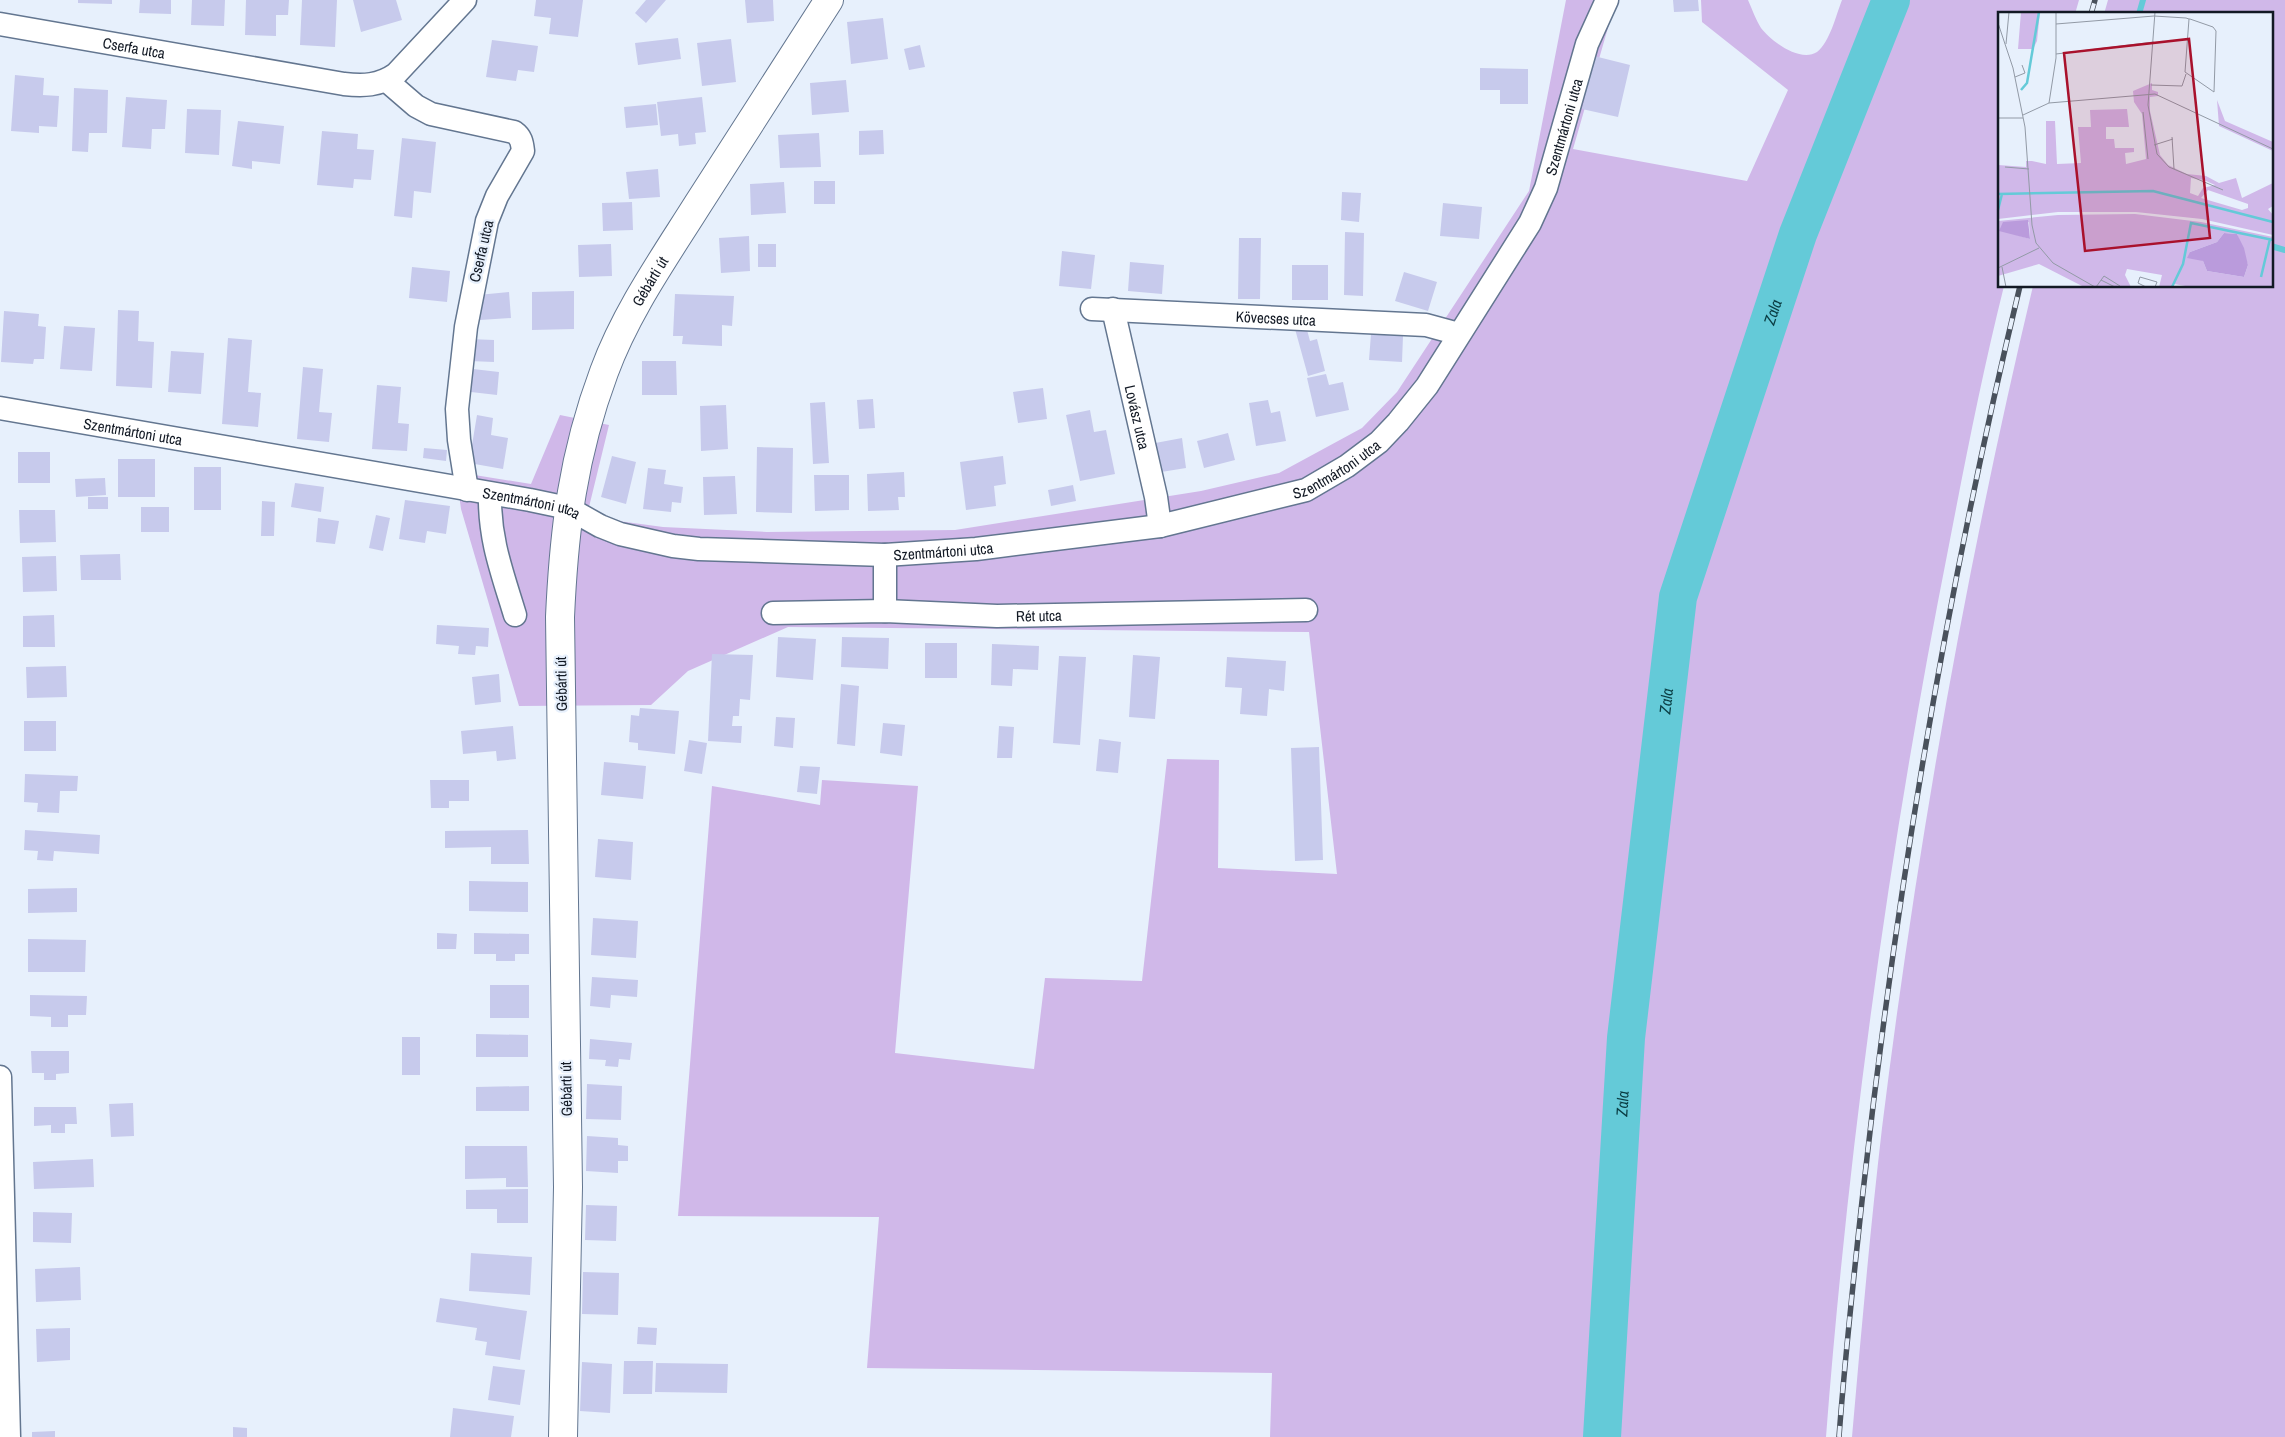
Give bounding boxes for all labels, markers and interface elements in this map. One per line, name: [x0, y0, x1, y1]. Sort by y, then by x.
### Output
inset map: [1998, 12, 2272, 288]
street label: Cserfa utca: [101, 32, 167, 63]
street label: Szentmártoni utca: [1540, 76, 1587, 178]
street label: Cserfa utca: [464, 218, 498, 284]
street label: Gébárti út: [626, 252, 673, 310]
water label: Zala: [1757, 296, 1787, 328]
street label: Kövecses utca: [1235, 305, 1316, 330]
street label: Lovász utca: [1120, 383, 1155, 452]
street label: Szentmártoni utca: [82, 412, 184, 450]
street label: Szentmártoni utca: [1290, 434, 1384, 503]
street label: Szentmártoni utca: [481, 481, 585, 524]
street label: Szentmártoni utca: [893, 536, 994, 565]
street label: Rét utca: [1016, 604, 1062, 626]
street label: Gébárti út: [550, 656, 572, 712]
water label: Zala: [1653, 687, 1678, 716]
street label: Gébárti út: [555, 1061, 577, 1117]
water label: Zala: [1610, 1090, 1634, 1118]

